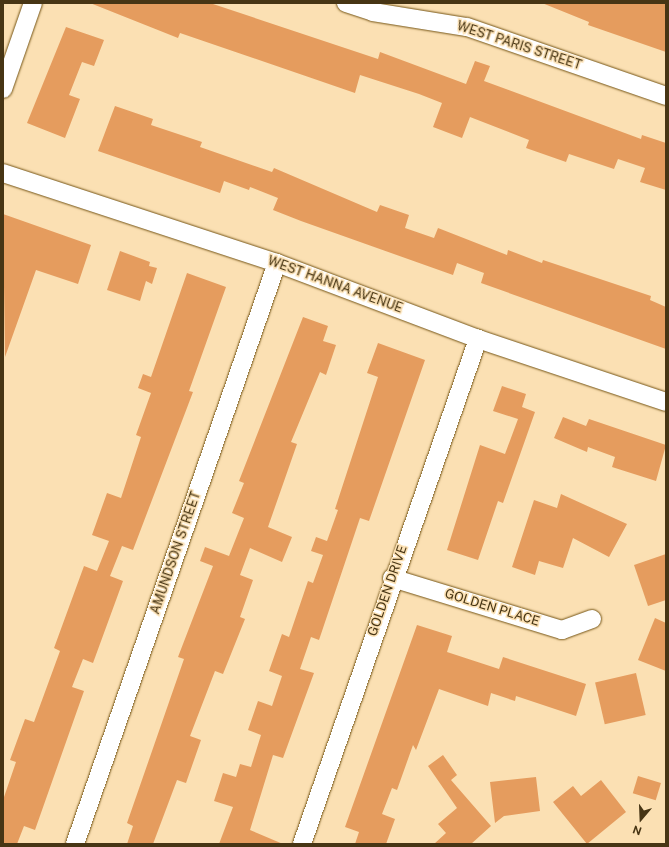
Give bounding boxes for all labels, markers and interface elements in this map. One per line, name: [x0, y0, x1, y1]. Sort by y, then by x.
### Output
street label: WEST PARIS STREET: [455, 18, 583, 74]
street label: WEST HANNA AVENUE: [265, 253, 405, 317]
street label: AMUNDSON STREET: [148, 490, 204, 616]
street label: GOLDEN DRIVE: [365, 544, 411, 638]
street label: GOLDEN PLACE: [443, 586, 541, 630]
north arrow: [621, 799, 661, 839]
text: N: [631, 823, 643, 837]

